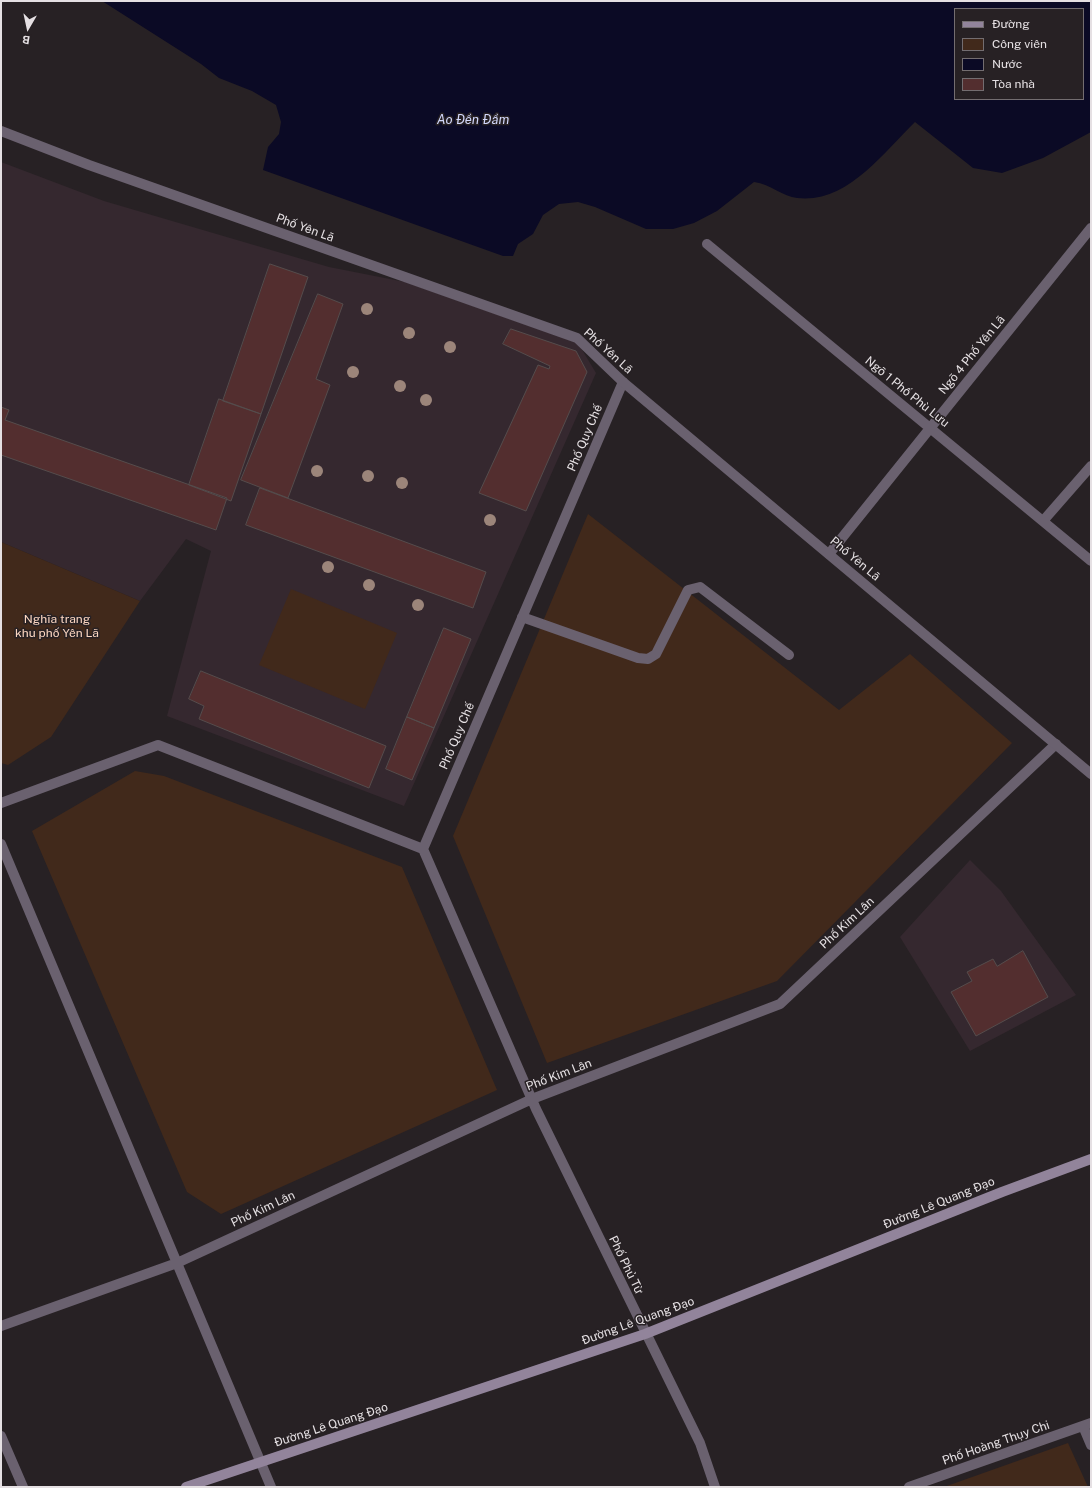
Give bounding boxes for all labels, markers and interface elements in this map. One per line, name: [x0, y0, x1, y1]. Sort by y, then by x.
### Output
north arrow: [8, 8, 48, 48]
legend: [954, 8, 1084, 100]
text: Đường: [992, 17, 1030, 31]
text: B: [21, 33, 31, 46]
text: Công viên: [992, 37, 1047, 51]
text: Nước: [992, 57, 1022, 71]
text: Tòa nhà: [992, 77, 1035, 91]
water label: Ao Đền Đầm: [437, 112, 509, 128]
street label: Phố Yên Lã: [274, 211, 336, 245]
street label: Ngõ 4 Phố Yên Lã: [936, 313, 1008, 397]
street label: Phố Yên Lã: [581, 325, 635, 377]
street label: Ngõ 1 Phố Phù Lưu: [862, 354, 952, 430]
street label: Phố Quy Chế: [564, 402, 606, 474]
street label: Phố Yên Lã: [827, 534, 883, 584]
park label: Nghĩa trang khu phố Yên Lã: [15, 612, 99, 640]
street label: Phố Quy Chế: [436, 700, 478, 772]
street label: Phố Kim Lân: [817, 894, 877, 952]
street label: Phố Kim Lân: [524, 1056, 594, 1094]
street label: Đường Lê Quang Đạo: [881, 1174, 997, 1232]
street label: Phố Kim Lân: [229, 1188, 297, 1230]
street label: Phố Phủ Từ: [606, 1234, 646, 1296]
street label: Đường Lê Quang Đạo: [580, 1294, 696, 1348]
street label: Đường Lê Quang Đạo: [272, 1400, 390, 1450]
street label: Phố Hoàng Thụy Chi: [940, 1418, 1052, 1468]

